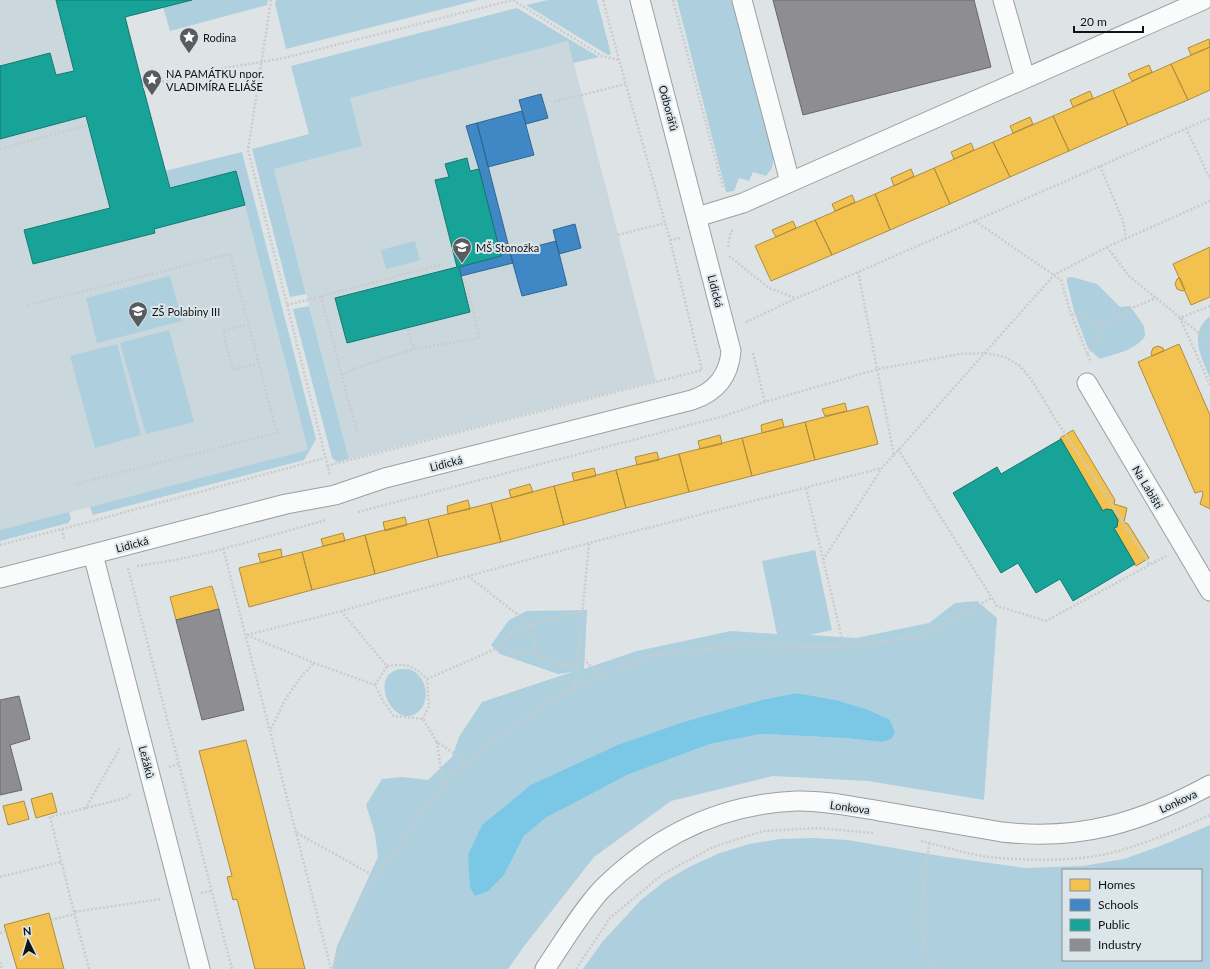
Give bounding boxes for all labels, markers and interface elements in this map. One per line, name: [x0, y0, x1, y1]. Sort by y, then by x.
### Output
scale bar: [1074, 8, 1143, 34]
text: 20 m: [1080, 14, 1107, 29]
place icon: Rodina: [178, 26, 200, 54]
place label: Rodina: [203, 31, 236, 44]
place label: NA PAMÁTKU npor. VLADIMÍRA ELIÁŠE: [166, 67, 264, 93]
place icon: NA PAMÁTKU npor. VLADIMÍRA ELIÁŠE: [141, 68, 163, 96]
street label: Odborářů: [657, 84, 681, 132]
school or university icon: MŠ Stonožka: [451, 236, 473, 264]
place label: MŠ Stonožka: [476, 241, 539, 254]
street label: Lidická: [706, 273, 726, 309]
school or university icon: ZŠ Polabiny III: [127, 300, 149, 328]
place label: ZŠ Polabiny III: [152, 305, 220, 318]
street label: Lidická: [428, 453, 464, 473]
street label: Na Labišti: [1130, 463, 1166, 511]
street label: Lidická: [114, 533, 150, 555]
street label: Ležáků: [137, 744, 157, 780]
street label: Lonkova: [1157, 787, 1199, 815]
street label: Lonkova: [829, 798, 871, 816]
legend: [1062, 869, 1202, 961]
text: Homes: [1098, 877, 1135, 892]
text: Schools: [1098, 897, 1139, 912]
text: Public: [1098, 917, 1130, 932]
north arrow: [8, 921, 48, 961]
text: N: [22, 924, 32, 937]
text: Industry: [1098, 937, 1142, 952]

